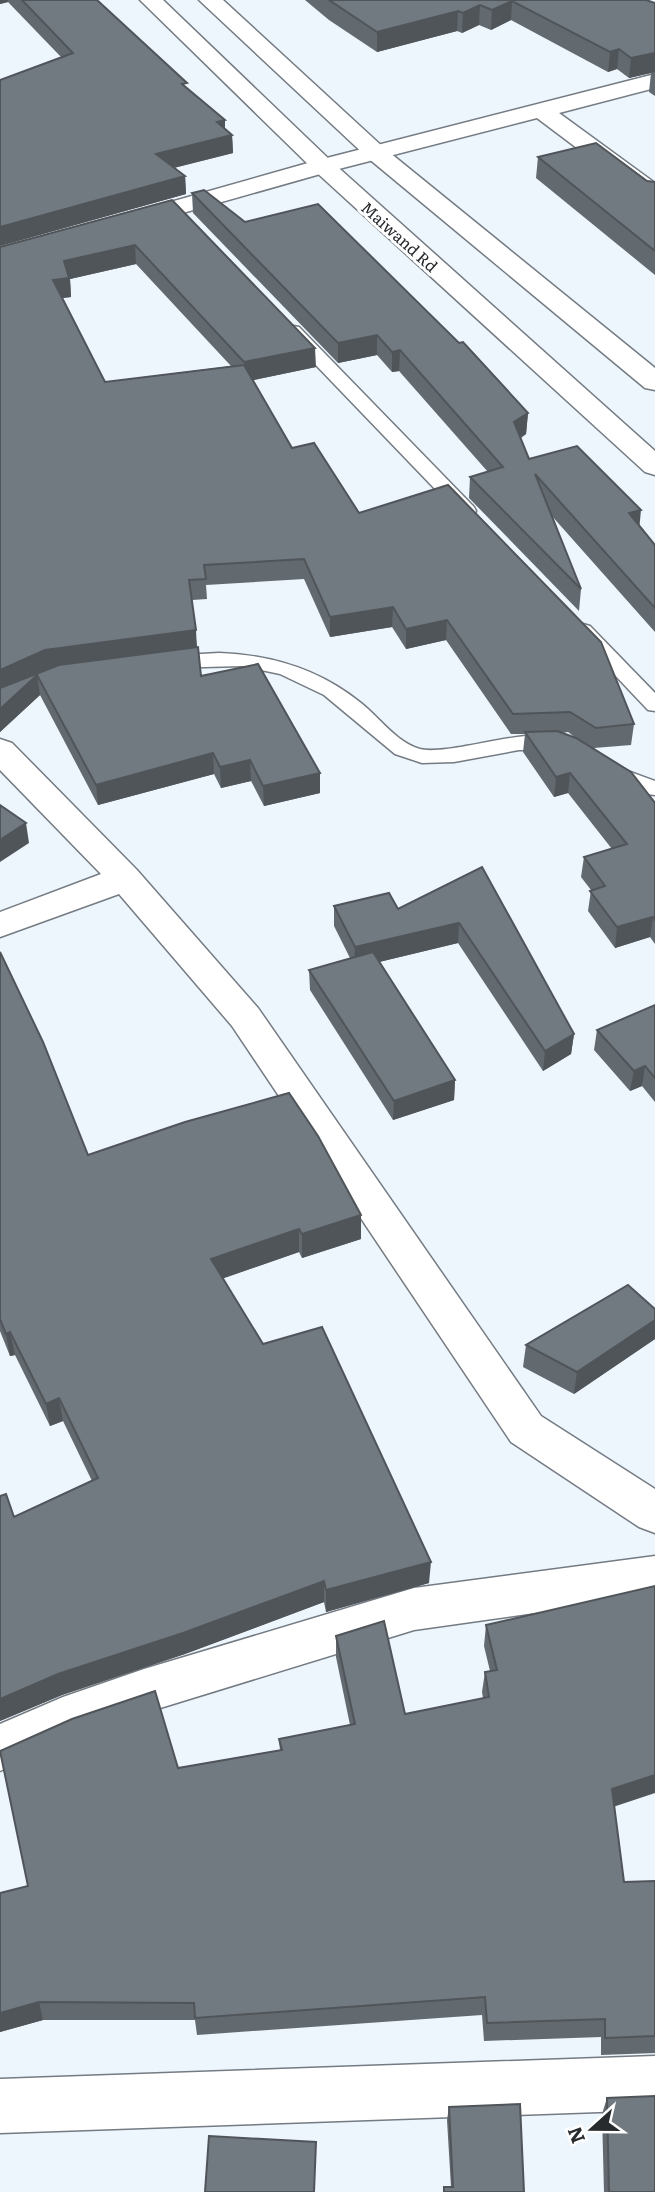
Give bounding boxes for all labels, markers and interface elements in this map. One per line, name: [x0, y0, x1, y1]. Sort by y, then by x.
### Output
street label: Maiwand Rd: [356, 195, 444, 277]
north arrow: [557, 2094, 627, 2164]
text: N: [559, 2123, 591, 2148]

